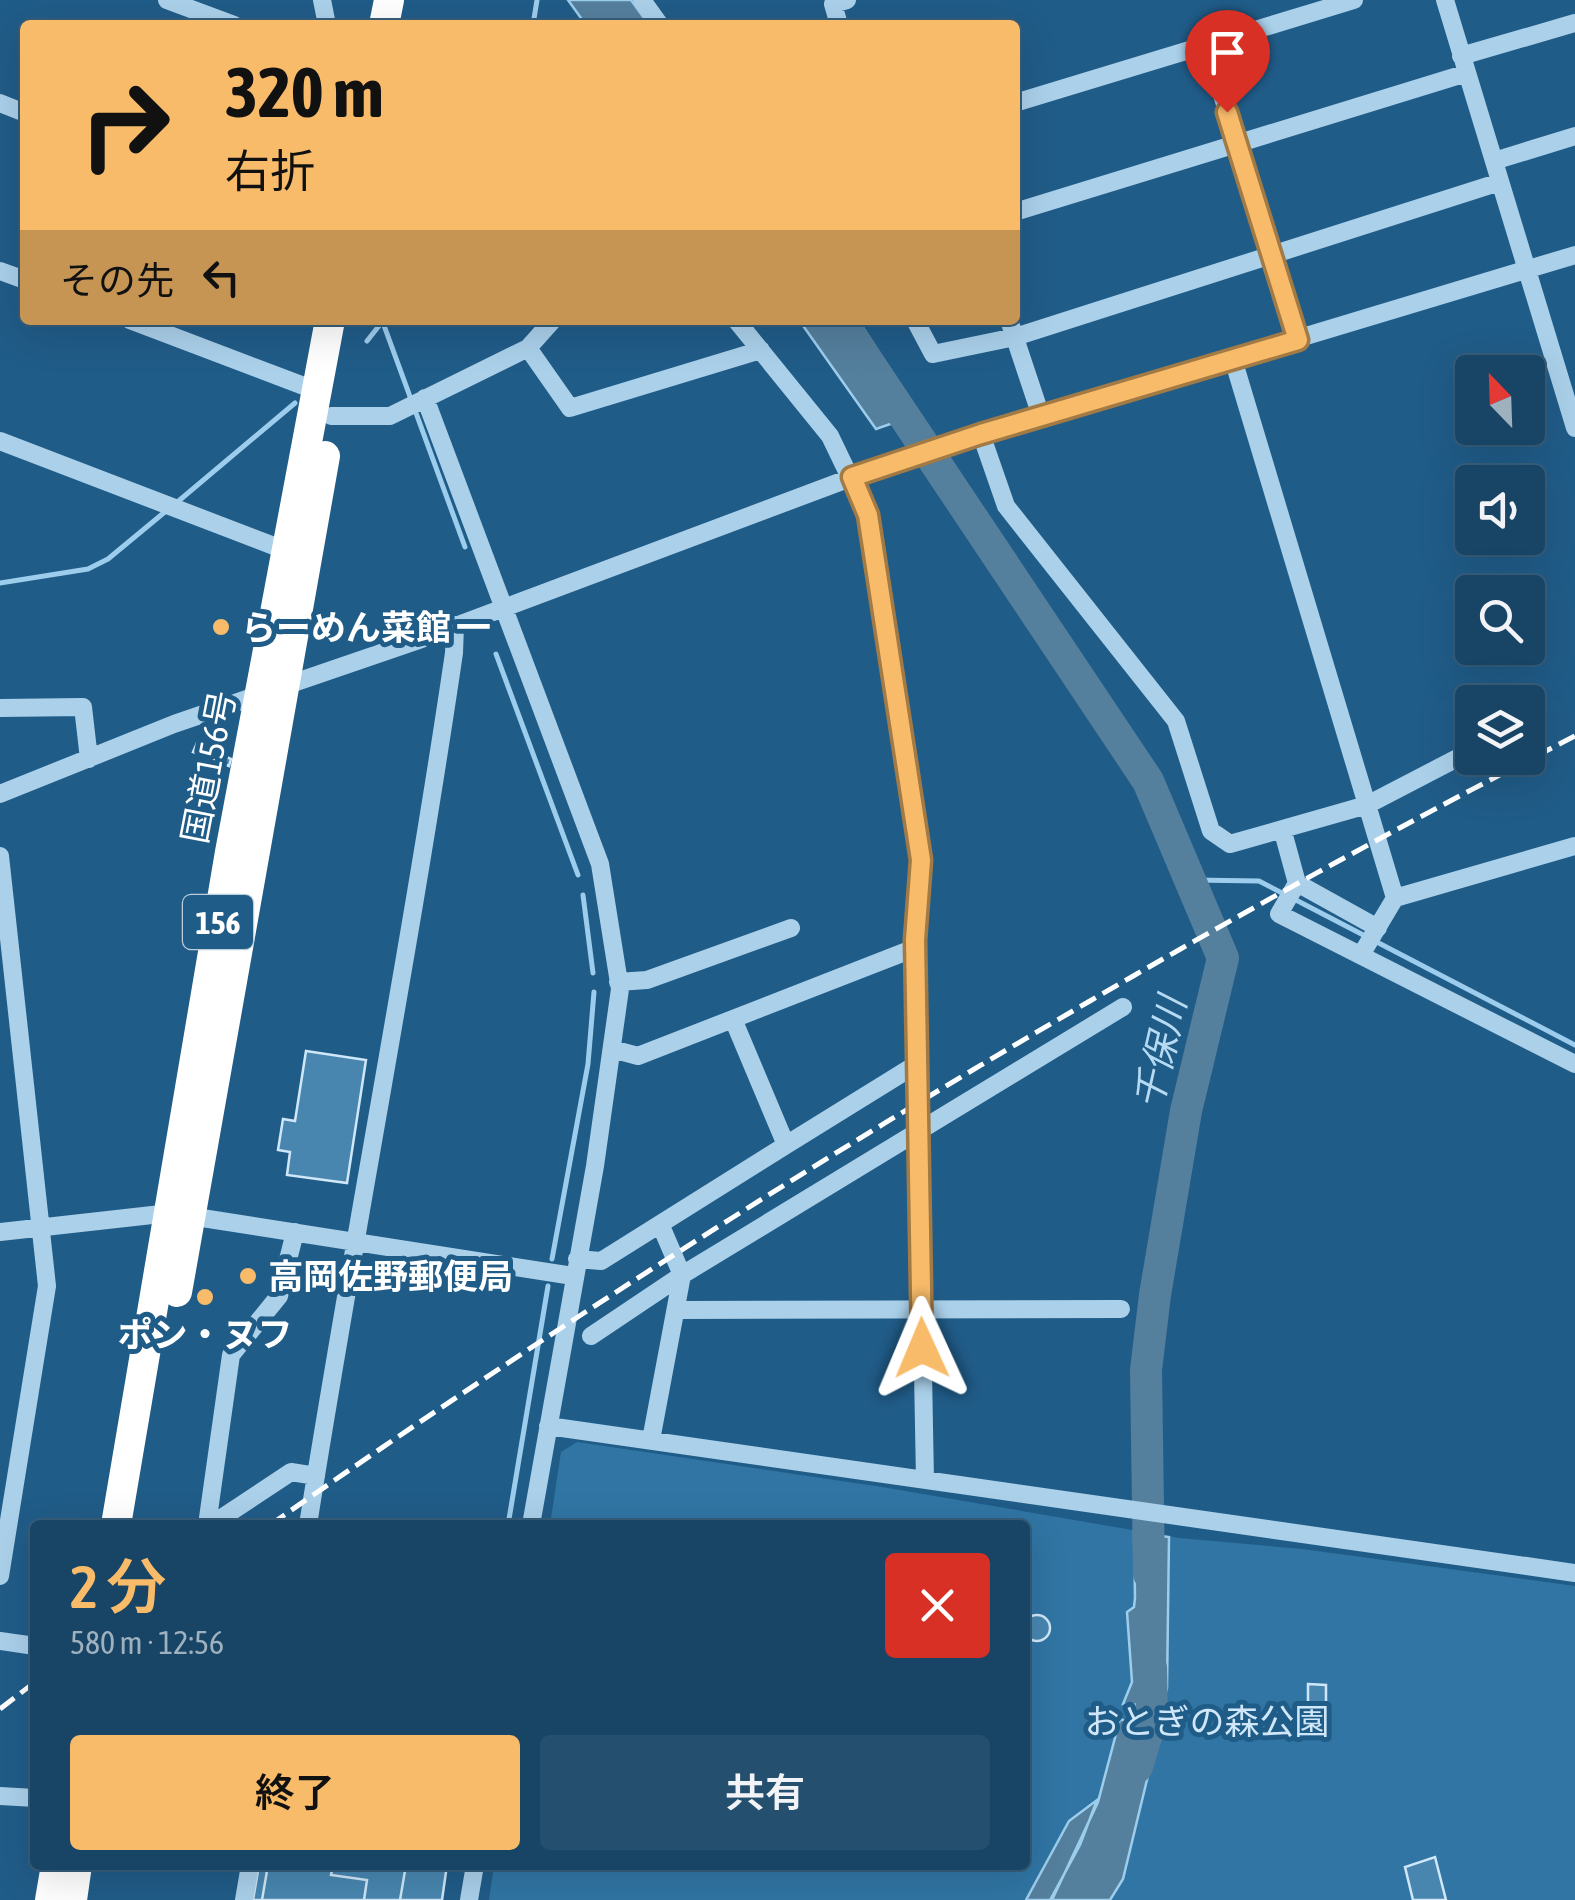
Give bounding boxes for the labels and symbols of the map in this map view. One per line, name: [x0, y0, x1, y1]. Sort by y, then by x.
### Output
pin: [1185, 10, 1270, 113]
north arrow: [1455, 355, 1545, 445]
place label: らーめん菜館 一: [241, 607, 491, 647]
marker: らーめん菜館 一: [210, 616, 232, 638]
street label: 国道156号: [174, 687, 242, 847]
road number: 156: [183, 895, 253, 949]
water label: 千保川: [1126, 989, 1195, 1113]
place label: 高岡佐野郵便局: [268, 1256, 513, 1296]
marker: 高岡佐野郵便局: [237, 1265, 259, 1287]
marker: ポン・ヌフ: [194, 1286, 216, 1308]
position arrow: [870, 1296, 974, 1400]
place label: ポン・ヌフ: [117, 1314, 293, 1354]
park label: おとぎの森公園: [1084, 1701, 1330, 1741]

